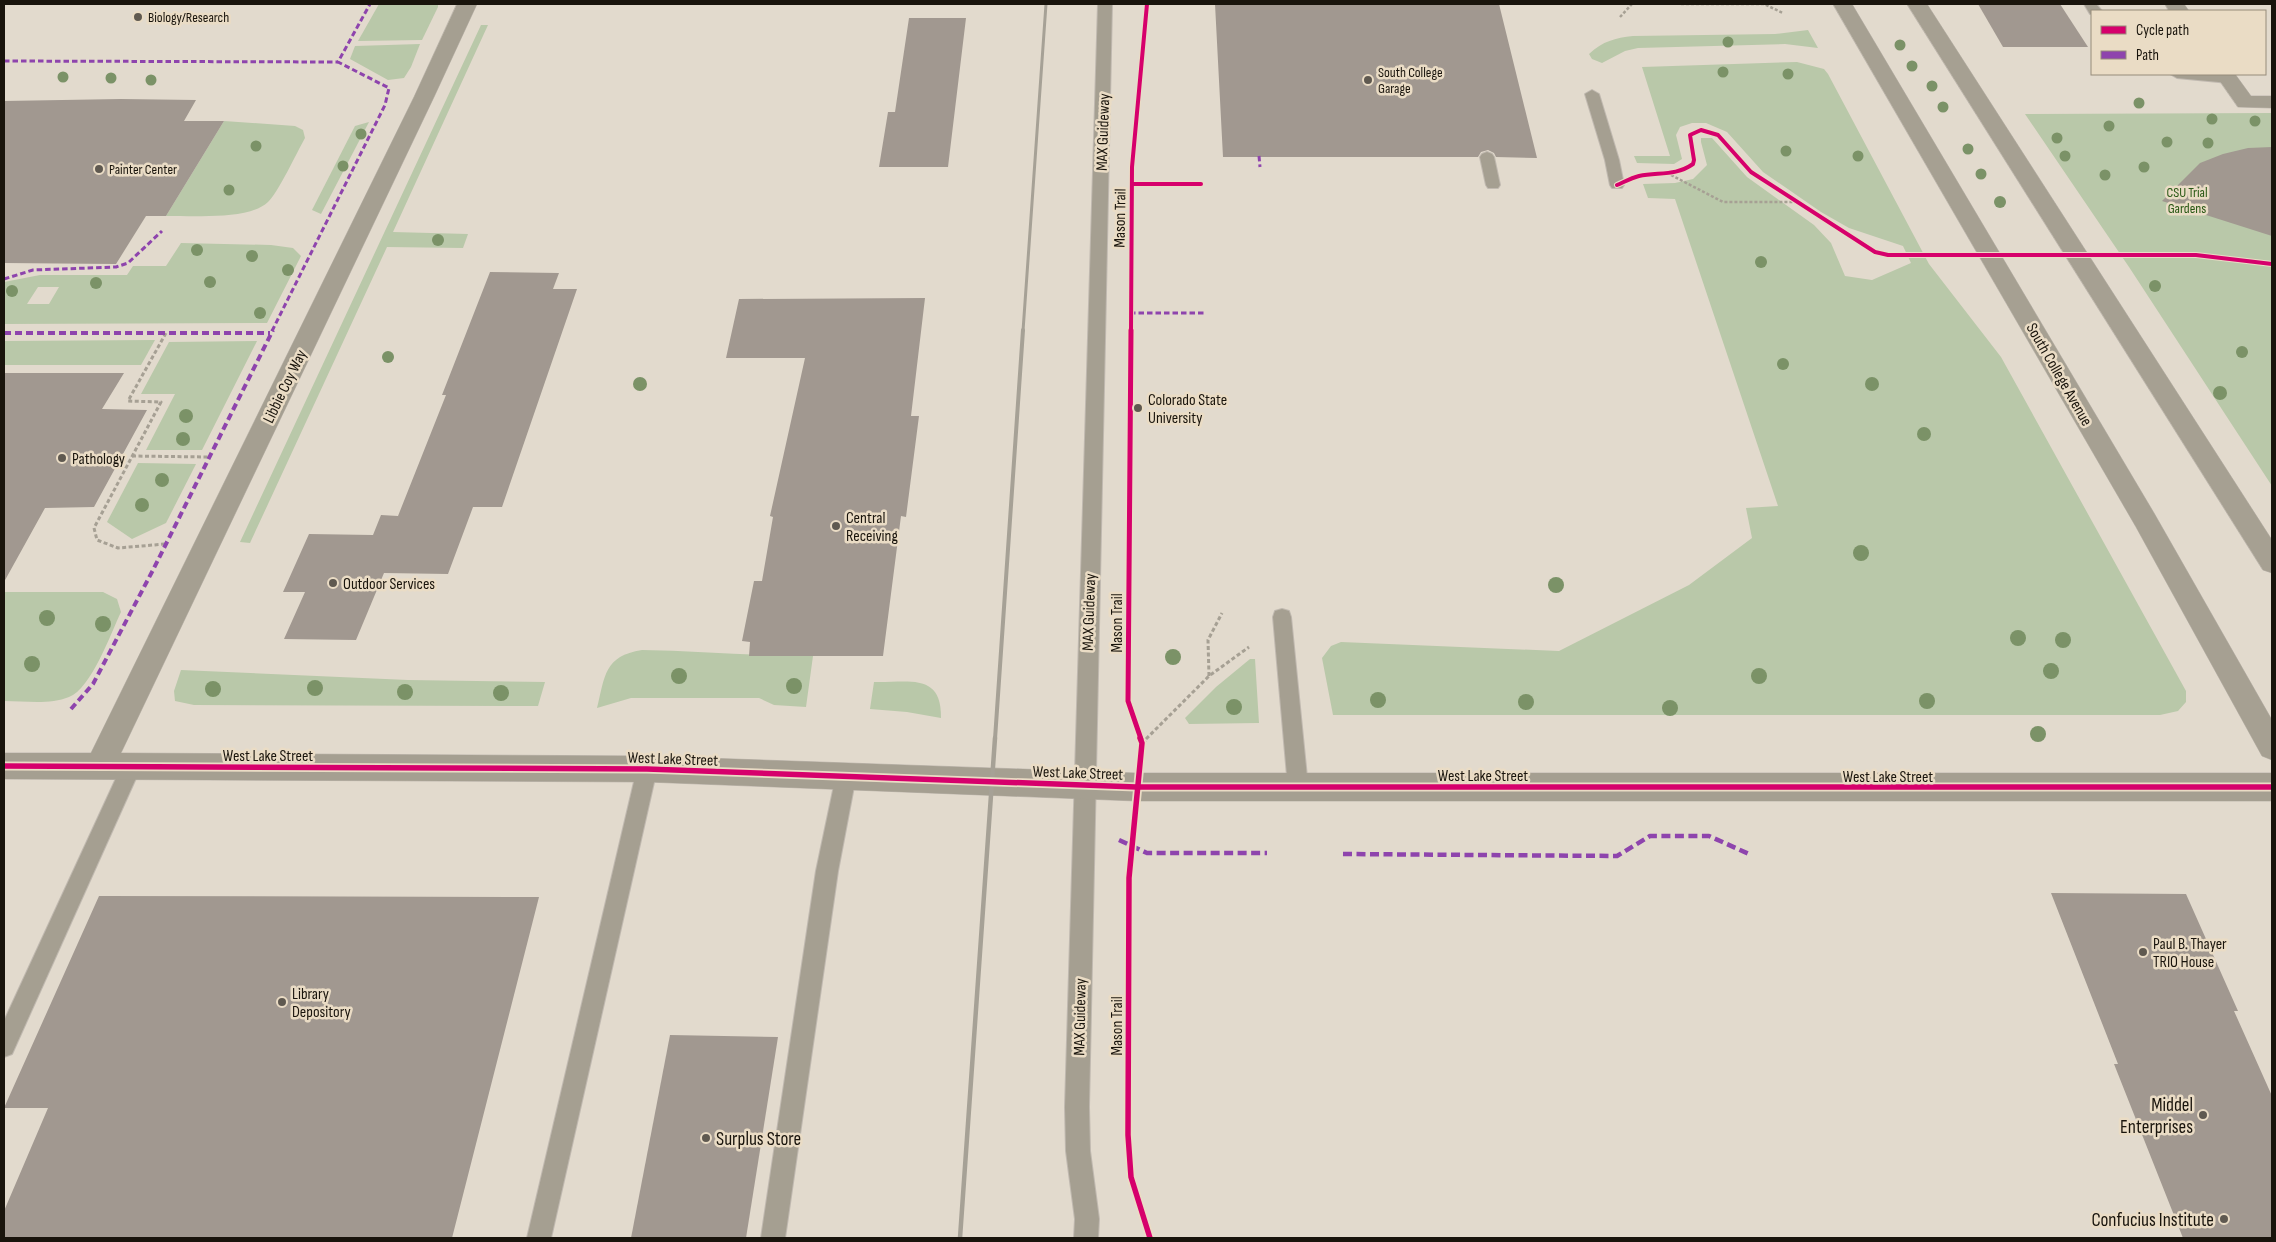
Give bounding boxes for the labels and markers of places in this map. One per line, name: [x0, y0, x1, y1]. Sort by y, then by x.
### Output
place label: Biology/Research: [148, 9, 229, 26]
marker: Biology/Research: [132, 11, 144, 23]
place label: South College Garage: [1378, 64, 1443, 97]
marker: South College Garage: [1362, 74, 1374, 86]
place label: Painter Center: [109, 161, 177, 178]
marker: Painter Center: [93, 163, 105, 175]
place label: Colorado State University: [1148, 391, 1227, 428]
marker: Colorado State University: [1132, 402, 1144, 414]
place label: Pathology: [72, 450, 125, 469]
marker: Pathology: [56, 452, 68, 464]
place label: Central Receiving: [846, 509, 898, 546]
marker: Central Receiving: [830, 520, 842, 532]
place label: Outdoor Services: [343, 575, 435, 594]
marker: Outdoor Services: [327, 577, 339, 589]
place label: Paul B. Thayer TRIO House: [2153, 935, 2227, 972]
marker: Paul B. Thayer TRIO House: [2137, 946, 2149, 958]
place label: Library Depository: [292, 985, 351, 1022]
marker: Library Depository: [276, 996, 288, 1008]
place label: Middel Enterprises: [2120, 1094, 2193, 1139]
marker: Middel Enterprises: [2197, 1109, 2209, 1121]
place label: Surplus Store: [716, 1128, 801, 1151]
marker: Surplus Store: [700, 1132, 712, 1144]
place label: Confucius Institute: [2091, 1209, 2214, 1232]
marker: Confucius Institute: [2218, 1213, 2230, 1225]

